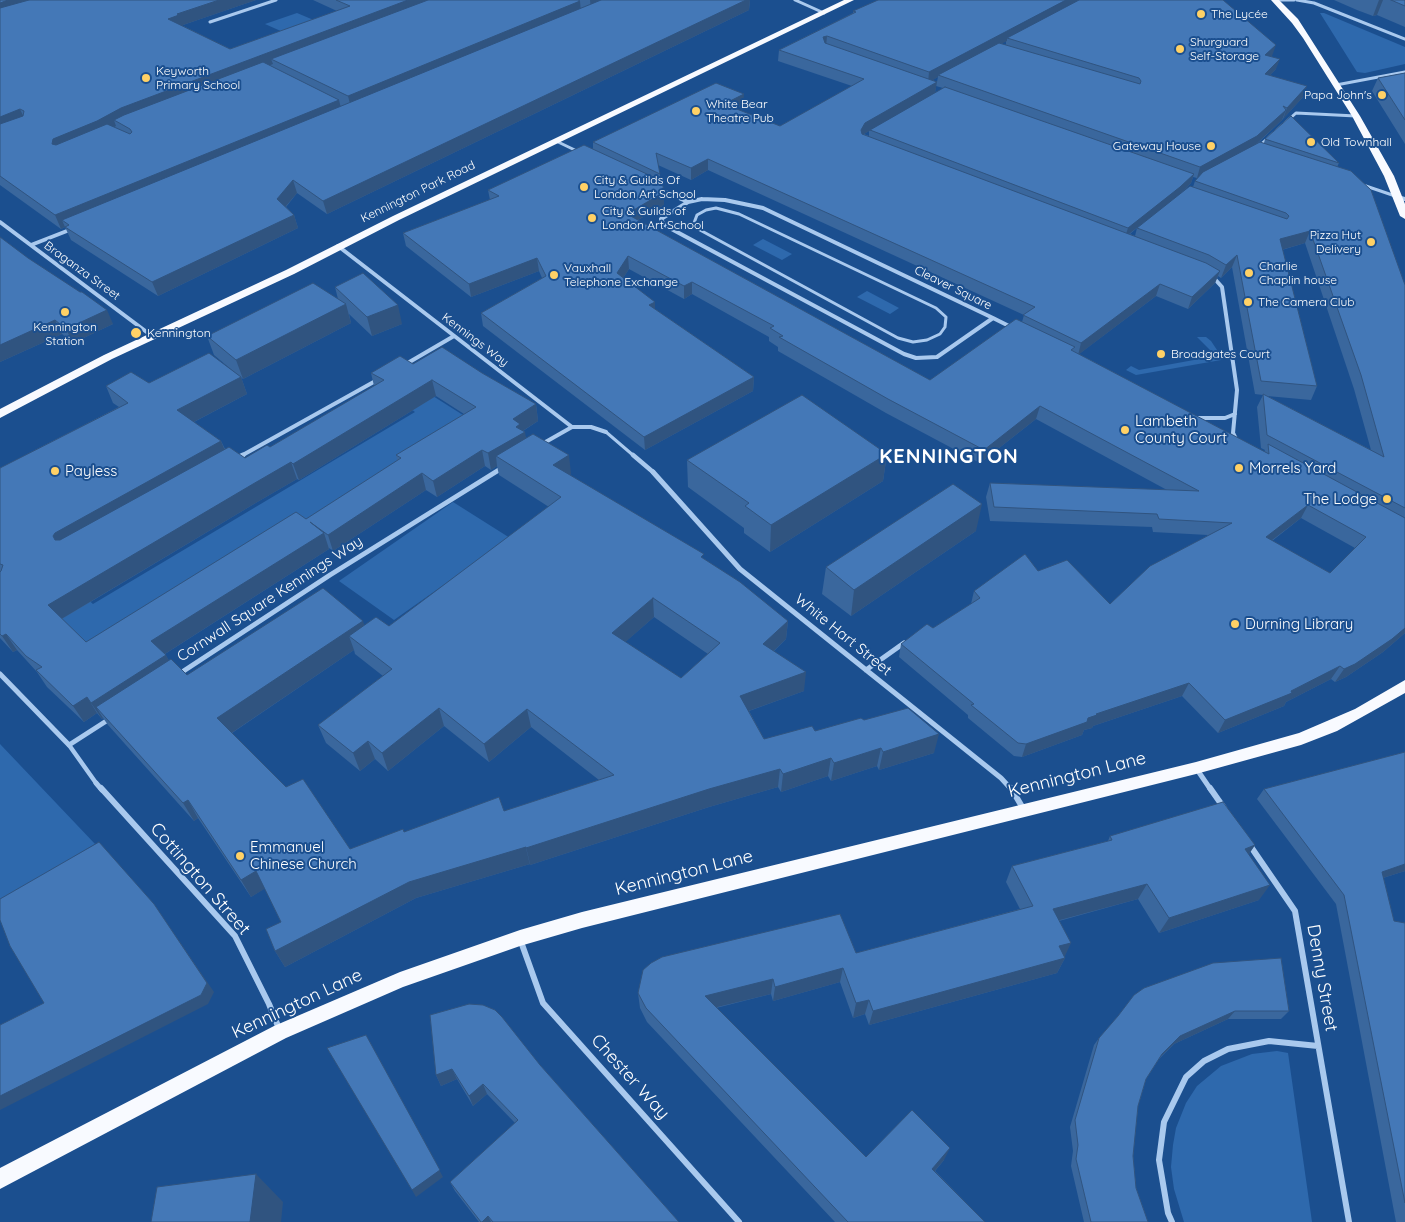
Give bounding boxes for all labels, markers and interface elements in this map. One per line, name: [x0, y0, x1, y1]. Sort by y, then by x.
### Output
place label: The Lycée: [1211, 7, 1268, 21]
marker: The Lycée: [1195, 8, 1207, 20]
place label: Shurguard Self-Storage: [1190, 35, 1259, 63]
marker: Shurguard Self-Storage: [1174, 43, 1186, 55]
place label: Keyworth Primary School: [156, 64, 240, 92]
marker: Keyworth Primary School: [140, 72, 152, 84]
place label: Papa John's: [1304, 88, 1372, 102]
marker: Papa John's: [1376, 89, 1388, 101]
place label: White Bear Theatre Pub: [706, 97, 774, 125]
marker: White Bear Theatre Pub: [690, 105, 702, 117]
place label: Old Townhall: [1321, 135, 1392, 149]
marker: Old Townhall: [1305, 136, 1317, 148]
place label: Gateway House: [1113, 139, 1201, 153]
marker: Gateway House: [1205, 140, 1217, 152]
street label: Kennington Park Road: [358, 158, 478, 226]
place label: City & Guilds Of London Art School: [594, 173, 696, 201]
marker: City & Guilds Of London Art School: [578, 181, 590, 193]
place label: City & Guilds of London Art School: [602, 204, 704, 232]
marker: City & Guilds of London Art School: [586, 212, 598, 224]
place label: Pizza Hut Delivery: [1310, 228, 1361, 256]
marker: Pizza Hut Delivery: [1365, 236, 1377, 248]
street label: Braganza Street: [41, 239, 123, 303]
place label: Charlie Chaplin house: [1259, 259, 1337, 287]
place label: Vauxhall Telephone Exchange: [564, 261, 678, 289]
street label: Cleaver Square: [912, 263, 994, 313]
marker: Charlie Chaplin house: [1243, 267, 1255, 279]
marker: Vauxhall Telephone Exchange: [548, 269, 560, 281]
place label: The Camera Club: [1258, 295, 1355, 309]
marker: The Camera Club: [1242, 296, 1254, 308]
marker: Kennington Station: [59, 306, 71, 318]
street label: Kennings Way: [439, 310, 511, 370]
place label: Kennington Station: [33, 320, 97, 348]
marker: Kennington: [129, 326, 143, 340]
place label: Kennington: [147, 326, 211, 340]
place label: Broadgates Court: [1171, 347, 1270, 361]
marker: Broadgates Court: [1155, 348, 1167, 360]
place label: Lambeth County Court: [1135, 412, 1227, 447]
marker: Lambeth County Court: [1119, 424, 1131, 436]
district label: KENNINGTON: [878, 445, 1020, 469]
place label: Morrels Yard: [1249, 459, 1336, 477]
place label: Payless: [65, 462, 117, 480]
marker: Morrels Yard: [1233, 462, 1245, 474]
marker: Payless: [49, 465, 61, 477]
place label: The Lodge: [1303, 490, 1377, 508]
marker: The Lodge: [1381, 493, 1393, 505]
street label: Cornwall Square Kennings Way: [174, 532, 366, 666]
street label: White Hart Street: [791, 590, 895, 680]
place label: Durning Library: [1245, 615, 1353, 633]
marker: Durning Library: [1229, 618, 1241, 630]
street label: Kennington Lane: [1006, 747, 1148, 803]
street label: Cottington Street: [145, 818, 255, 940]
place label: Emmanuel Chinese Church: [250, 838, 357, 873]
street label: Kennington Lane: [613, 845, 755, 901]
marker: Emmanuel Chinese Church: [234, 850, 246, 862]
street label: Denny Street: [1302, 923, 1342, 1033]
street label: Kennington Lane: [228, 964, 366, 1044]
street label: Chester Way: [586, 1030, 674, 1124]

